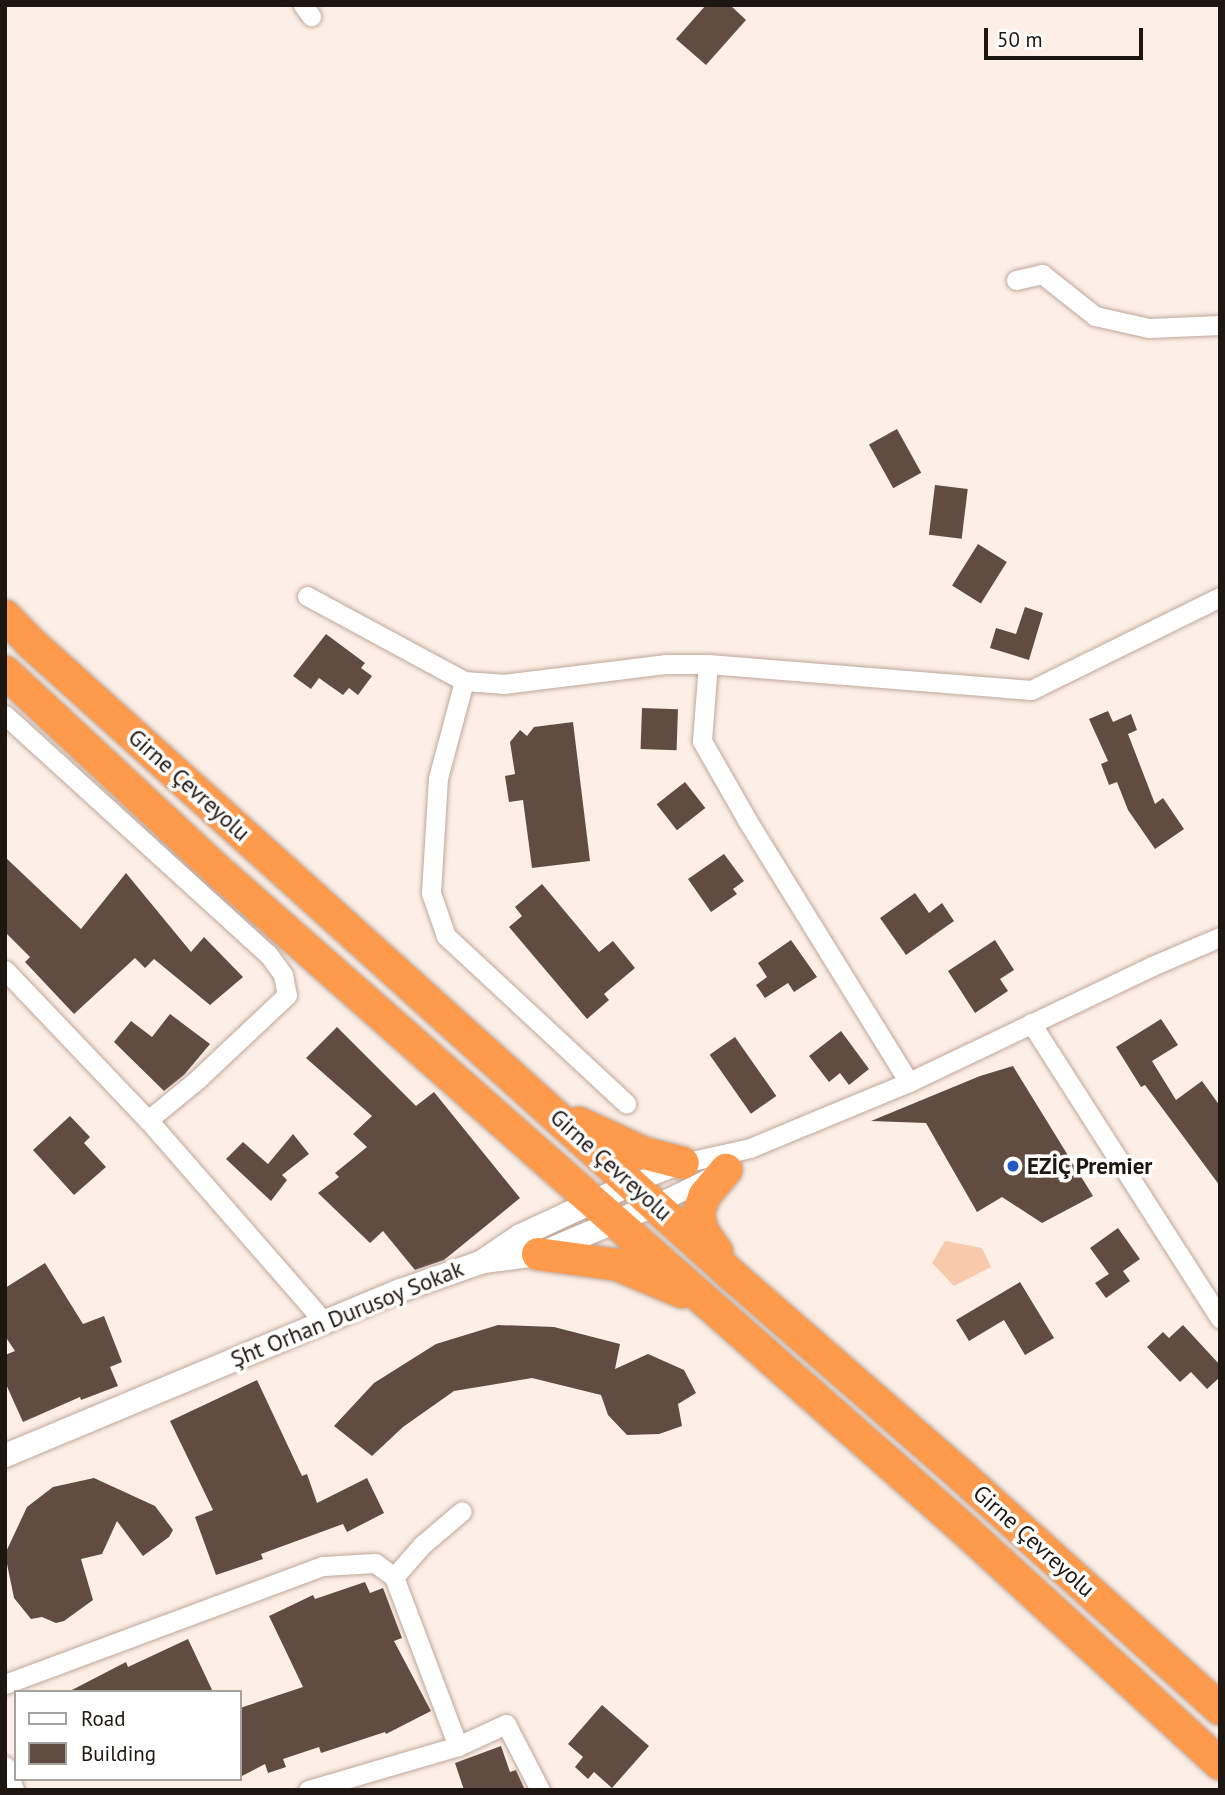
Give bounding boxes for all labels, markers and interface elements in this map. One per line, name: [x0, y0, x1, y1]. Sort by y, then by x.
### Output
scale bar: [987, 14, 1146, 58]
text: 50 m: [997, 26, 1043, 53]
street label: Girne Çevreyolu: [123, 723, 255, 847]
street label: Girne Çevreyolu: [545, 1103, 677, 1227]
place label: EZİÇ Premier: [1027, 1152, 1153, 1180]
marker: EZİÇ Premier: [1005, 1158, 1021, 1174]
street label: Şht Orhan Durusoy Sokak: [226, 1255, 468, 1373]
street label: Girne Çevreyolu: [968, 1479, 1100, 1603]
legend: [14, 1690, 242, 1781]
text: Road: [81, 1705, 125, 1732]
text: Building: [81, 1740, 156, 1767]

